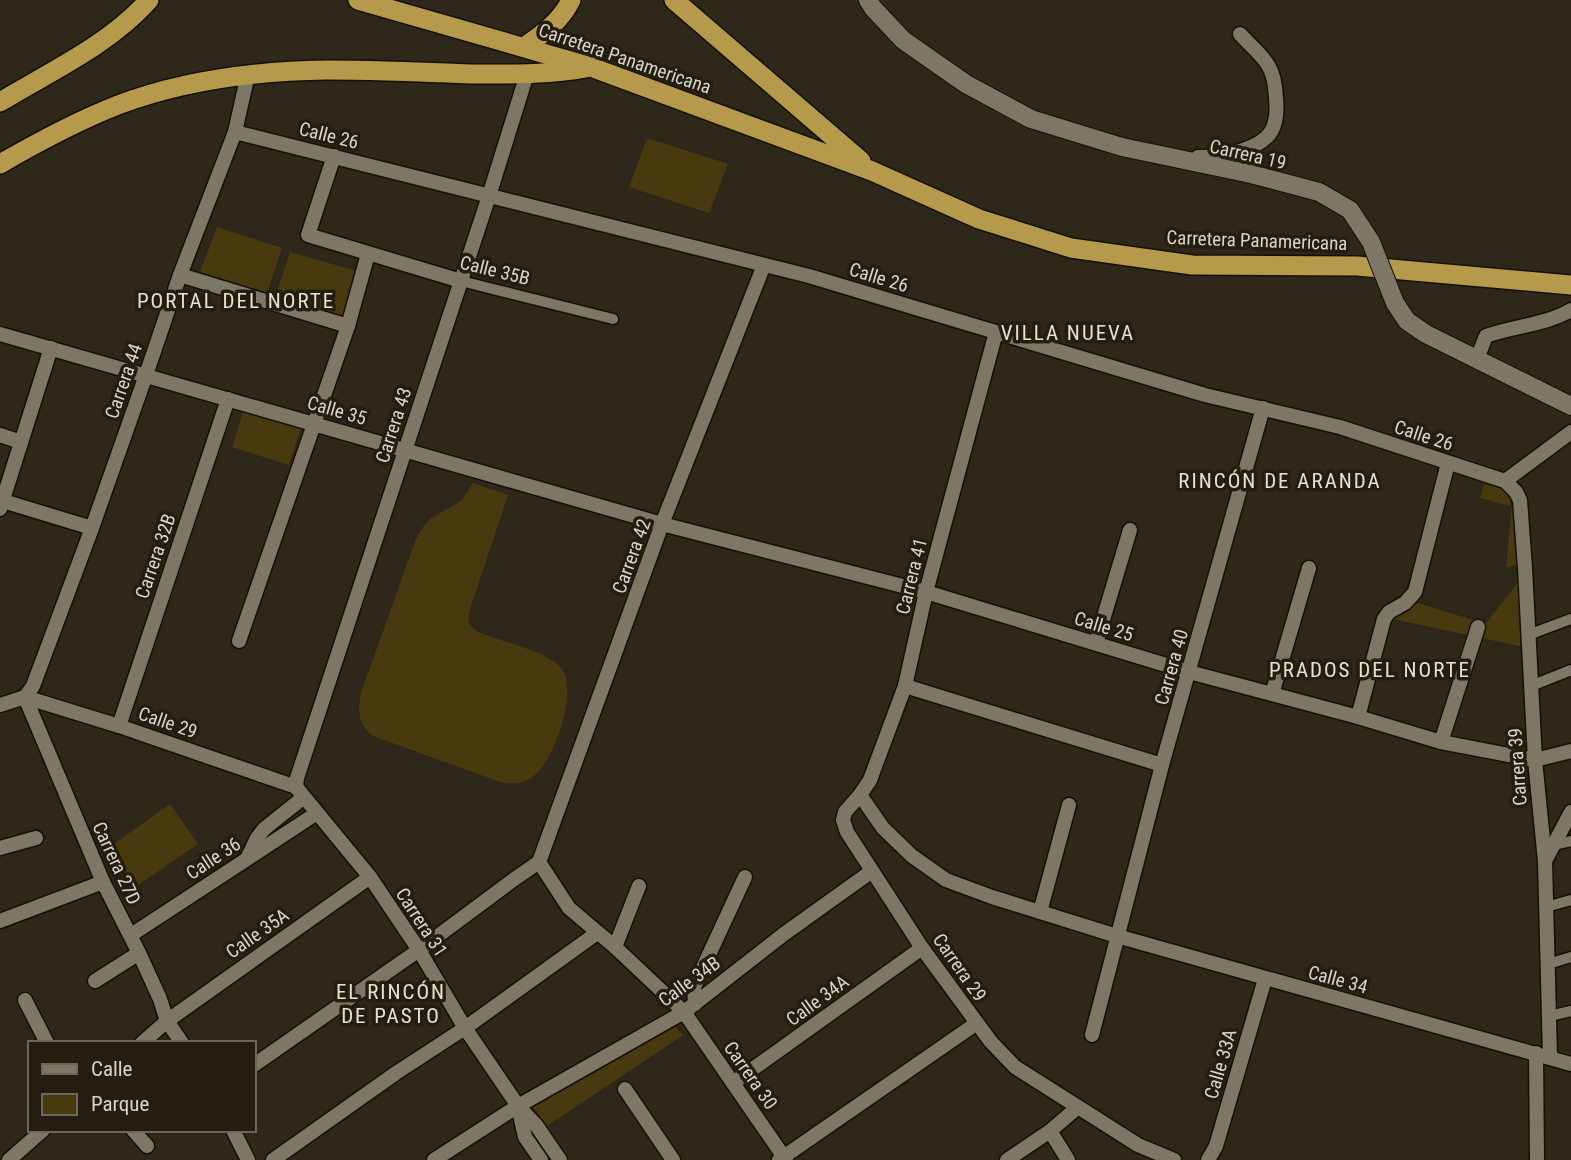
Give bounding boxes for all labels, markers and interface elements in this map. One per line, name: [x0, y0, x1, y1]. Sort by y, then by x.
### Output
street label: Carretera Panamericana: [536, 18, 714, 99]
street label: Calle 26: [297, 117, 361, 154]
street label: Carrera 19: [1207, 135, 1288, 174]
street label: Carretera Panamericana: [1166, 226, 1348, 255]
street label: Calle 35B: [458, 251, 532, 290]
street label: Calle 26: [847, 258, 911, 297]
district label: PORTAL DEL NORTE: [137, 289, 335, 313]
district label: VILLA NUEVA: [1001, 321, 1135, 345]
street label: Carrera 44: [100, 341, 147, 422]
street label: Carrera 43: [371, 385, 416, 466]
street label: Calle 35: [305, 391, 369, 430]
street label: Calle 26: [1391, 415, 1456, 456]
district label: RINCÓN DE ARANDA: [1178, 469, 1382, 493]
street label: Carrera 32B: [130, 511, 181, 602]
street label: Carrera 42: [607, 516, 656, 597]
street label: Carrera 41: [891, 536, 932, 617]
street label: Calle 25: [1072, 607, 1136, 646]
street label: Carrera 40: [1150, 627, 1193, 708]
district label: PRADOS DEL NORTE: [1269, 658, 1471, 682]
street label: Calle 29: [135, 702, 200, 743]
street label: Carrera 39: [1503, 727, 1532, 807]
street label: Carrera 27D: [87, 818, 146, 908]
street label: Calle 36: [182, 832, 245, 885]
street label: Carrera 31: [391, 883, 452, 961]
street label: Calle 35A: [221, 903, 293, 963]
street label: Carrera 29: [928, 929, 991, 1006]
street label: Calle 34B: [654, 951, 725, 1012]
street label: Calle 34: [1306, 961, 1370, 998]
street label: Calle 34A: [782, 970, 853, 1031]
district label: EL RINCÓN DE PASTO: [336, 980, 446, 1028]
street label: Calle 33A: [1200, 1027, 1241, 1102]
street label: Carrera 30: [719, 1037, 782, 1114]
legend: [28, 1041, 256, 1132]
text: Calle: [91, 1057, 133, 1081]
text: Parque: [91, 1092, 149, 1116]

